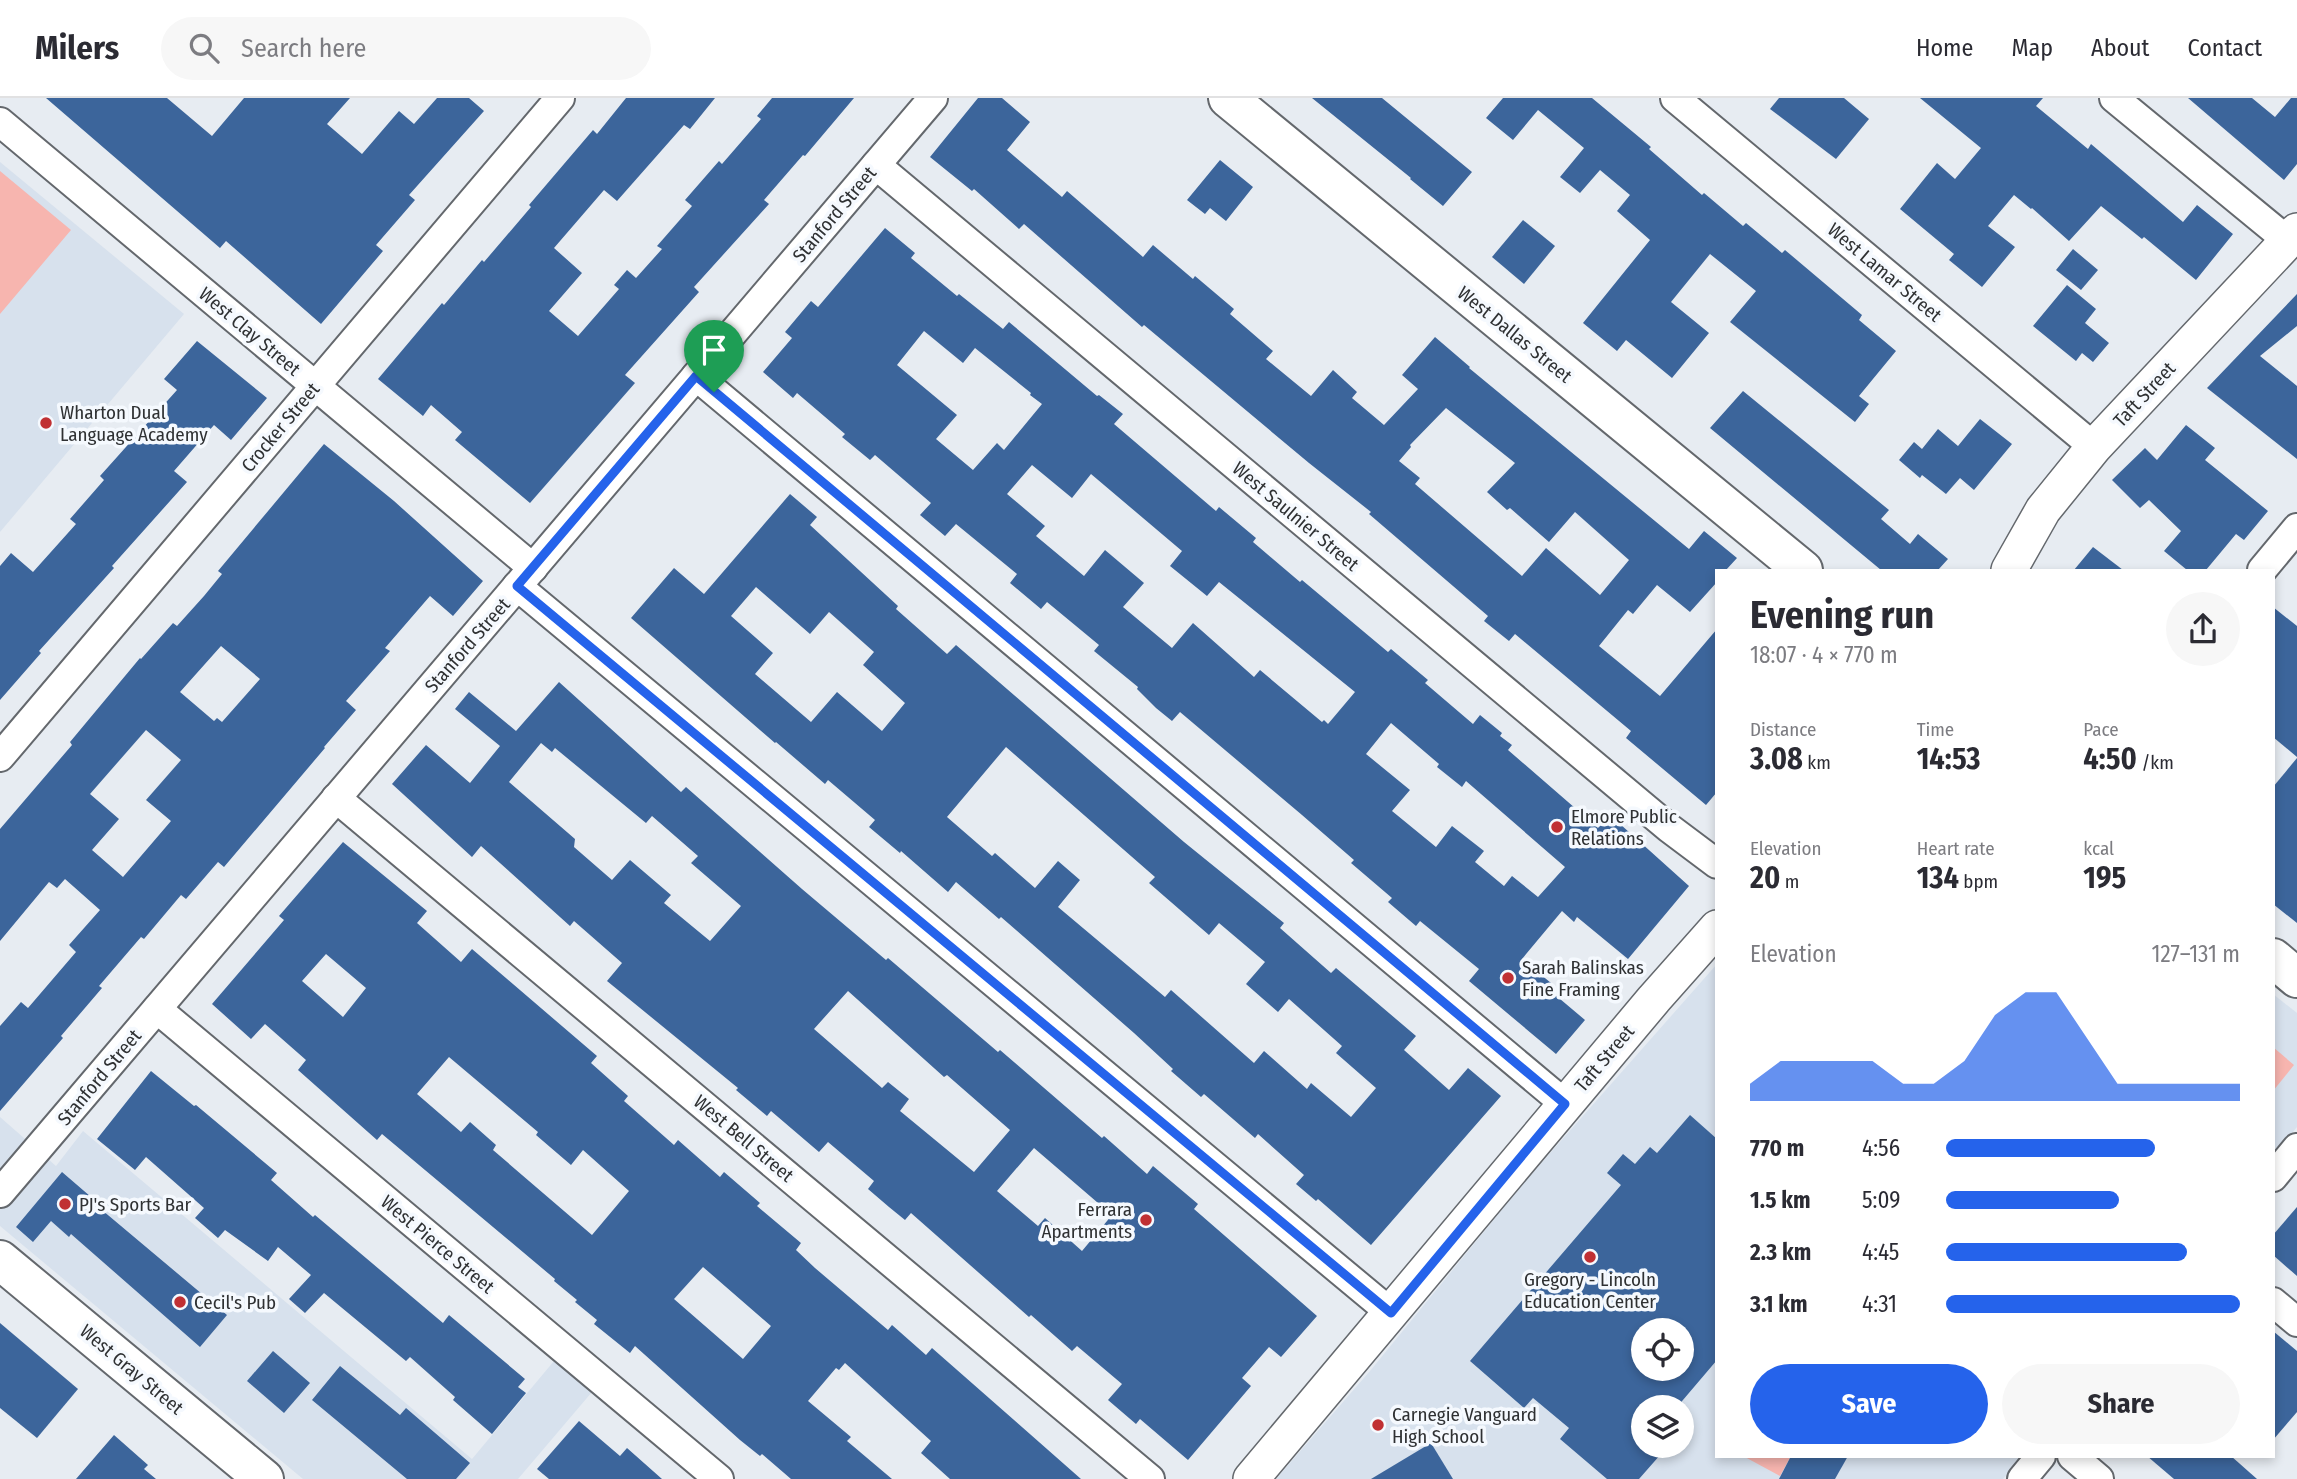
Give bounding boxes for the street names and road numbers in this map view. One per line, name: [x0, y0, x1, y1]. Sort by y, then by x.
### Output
street label: Stanford Street: [788, 161, 882, 267]
street label: West Lamar Street: [1823, 218, 1947, 327]
street label: West Dallas Street: [1453, 281, 1577, 388]
street label: West Clay Street: [194, 282, 306, 381]
street label: Taft Street: [2109, 357, 2181, 432]
street label: Crocker Street: [236, 377, 325, 477]
street label: West Saulnier Street: [1228, 457, 1364, 576]
street label: Stanford Street: [420, 593, 515, 697]
street label: Taft Street: [1570, 1020, 1640, 1096]
street label: Stanford Street: [53, 1024, 147, 1130]
street label: West Bell Street: [689, 1090, 799, 1187]
street label: West Pierce Street: [376, 1190, 500, 1299]
street label: West Gray Street: [75, 1319, 189, 1420]

